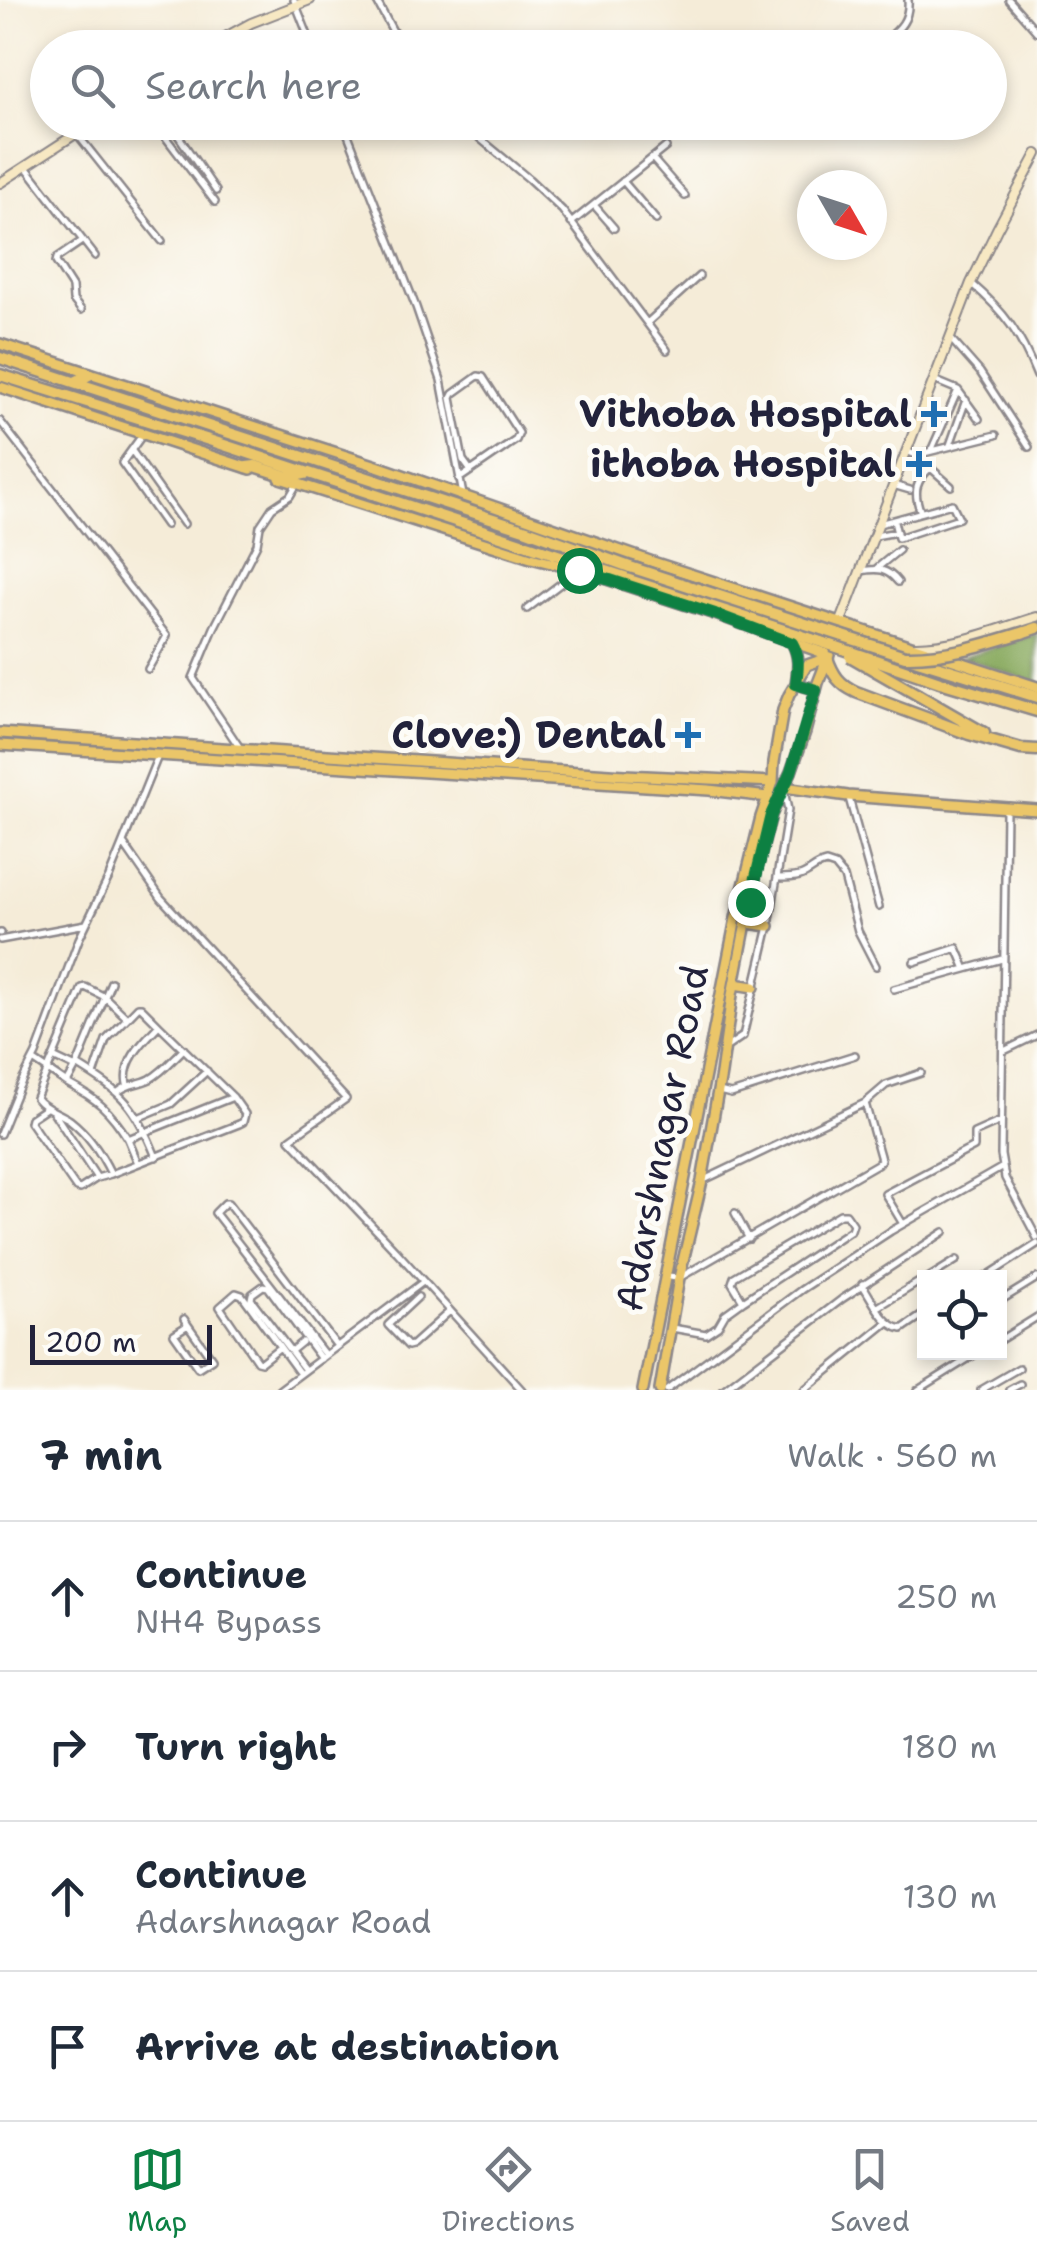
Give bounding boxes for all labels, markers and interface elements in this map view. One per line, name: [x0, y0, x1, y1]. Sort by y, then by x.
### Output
search box: [30, 30, 1007, 140]
icon: search: [65, 58, 120, 113]
text: Search here: [145, 60, 362, 111]
north arrow: [797, 170, 887, 260]
place label: Vithoba Hospital: [579, 388, 912, 439]
marker: Vithoba Hospital: [921, 401, 947, 427]
place label: ithoba Hospital: [590, 438, 896, 489]
marker: ithoba Hospital: [906, 451, 932, 477]
route start: [557, 548, 603, 594]
place label: Clove:) Dental: [391, 709, 666, 760]
marker: Clove:) Dental: [675, 722, 701, 748]
route end: [728, 880, 774, 926]
street label: Adarshnagar Road: [603, 960, 720, 1315]
map controls: [917, 1270, 1007, 1360]
button: locate: [917, 1270, 1007, 1360]
scale bar: [30, 1320, 212, 1364]
text: 200 m: [45, 1323, 136, 1361]
text: 7 min: [40, 1427, 162, 1483]
text: Walk · 560 m: [787, 1434, 997, 1477]
text: Continue: [135, 1549, 307, 1600]
icon: ahead: [40, 1569, 95, 1624]
text: 250 m: [895, 1575, 997, 1618]
text: NH4 Bypass: [135, 1600, 322, 1643]
icon: right: [40, 1719, 95, 1774]
text: Turn right: [135, 1721, 337, 1772]
text: 180 m: [901, 1725, 997, 1768]
text: Continue: [135, 1849, 307, 1900]
icon: ahead: [40, 1869, 95, 1924]
text: 130 m: [902, 1875, 997, 1918]
text: Adarshnagar Road: [135, 1900, 431, 1943]
icon: arrive: [40, 2019, 95, 2074]
text: Arrive at destination: [135, 2021, 559, 2072]
tab: Map: [127, 2142, 187, 2240]
tab: Directions: [442, 2142, 575, 2240]
tab: Saved: [830, 2142, 910, 2240]

